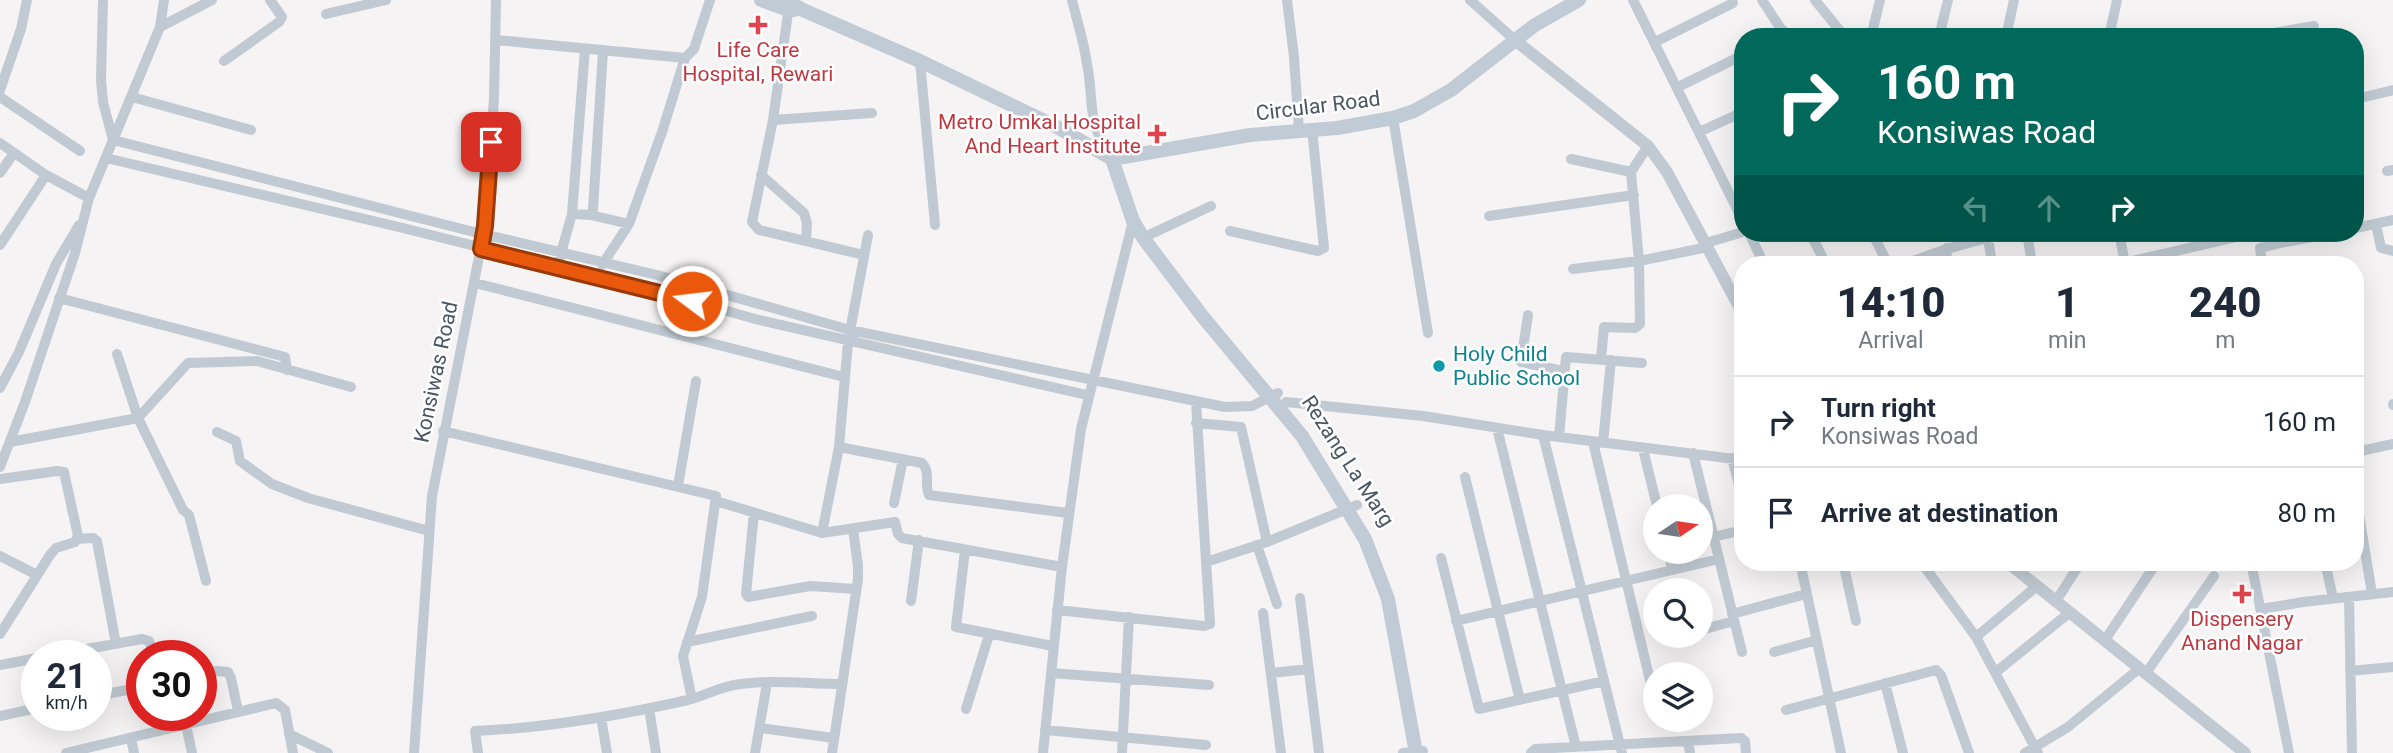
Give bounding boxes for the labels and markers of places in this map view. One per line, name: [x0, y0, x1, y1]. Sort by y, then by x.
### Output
marker: Life Care Hospital, Rewari: [748, 15, 768, 35]
place label: Life Care Hospital, Rewari: [683, 38, 833, 86]
place label: Metro Umkal Hospital And Heart Institute: [938, 110, 1141, 158]
pin: [461, 112, 521, 172]
marker: Metro Umkal Hospital And Heart Institute: [1147, 124, 1167, 144]
place label: Holy Child Public School: [1453, 342, 1580, 390]
marker: Holy Child Public School: [1431, 358, 1447, 374]
marker: Dispensery Anand Nagar: [2232, 584, 2252, 604]
place label: Dispensery Anand Nagar: [2181, 607, 2303, 655]

